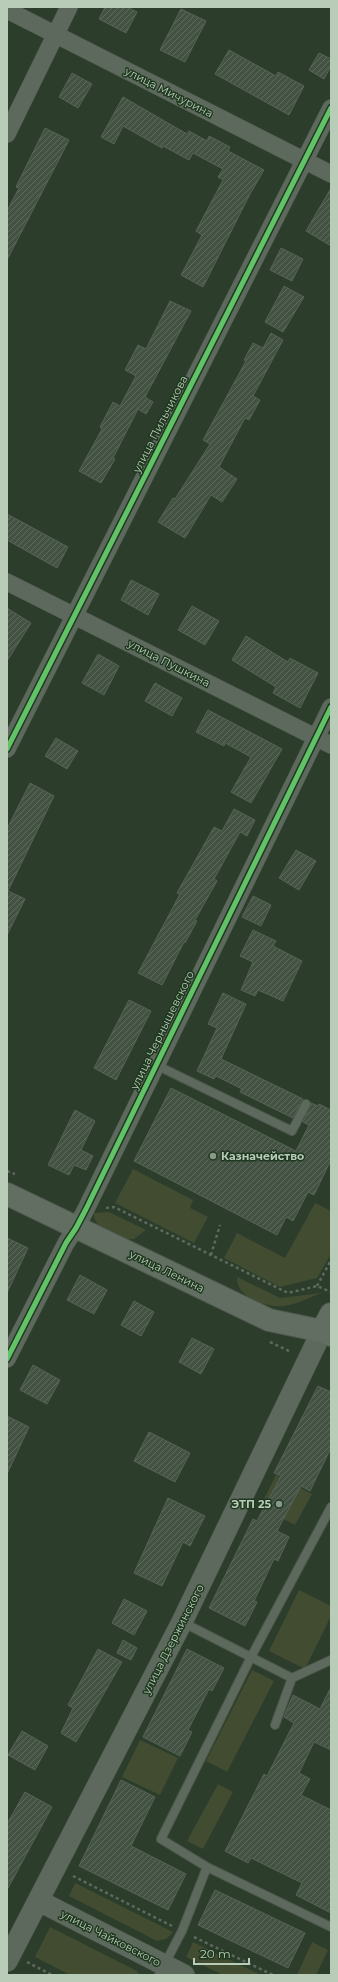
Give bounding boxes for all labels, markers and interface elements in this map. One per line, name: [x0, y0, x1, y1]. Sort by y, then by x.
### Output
street label: улица Мичурина: [122, 63, 215, 120]
street label: улица Пильчикова: [129, 373, 191, 476]
street label: улица Пушкина: [125, 636, 212, 690]
street label: улица Чернышевского: [127, 968, 197, 1093]
place label: Казначейство: [221, 1149, 304, 1163]
marker: Казначейство: [208, 1151, 218, 1161]
street label: улица Ленина: [126, 1246, 207, 1295]
place label: ЭТП 25: [231, 1497, 271, 1511]
marker: ЭТП 25: [274, 1499, 284, 1509]
street label: улица Дзержинского: [139, 1582, 207, 1697]
street label: улица Чайковского: [58, 1906, 163, 1969]
scale bar: [194, 1940, 249, 1966]
text: 20 m: [200, 1946, 231, 1961]

